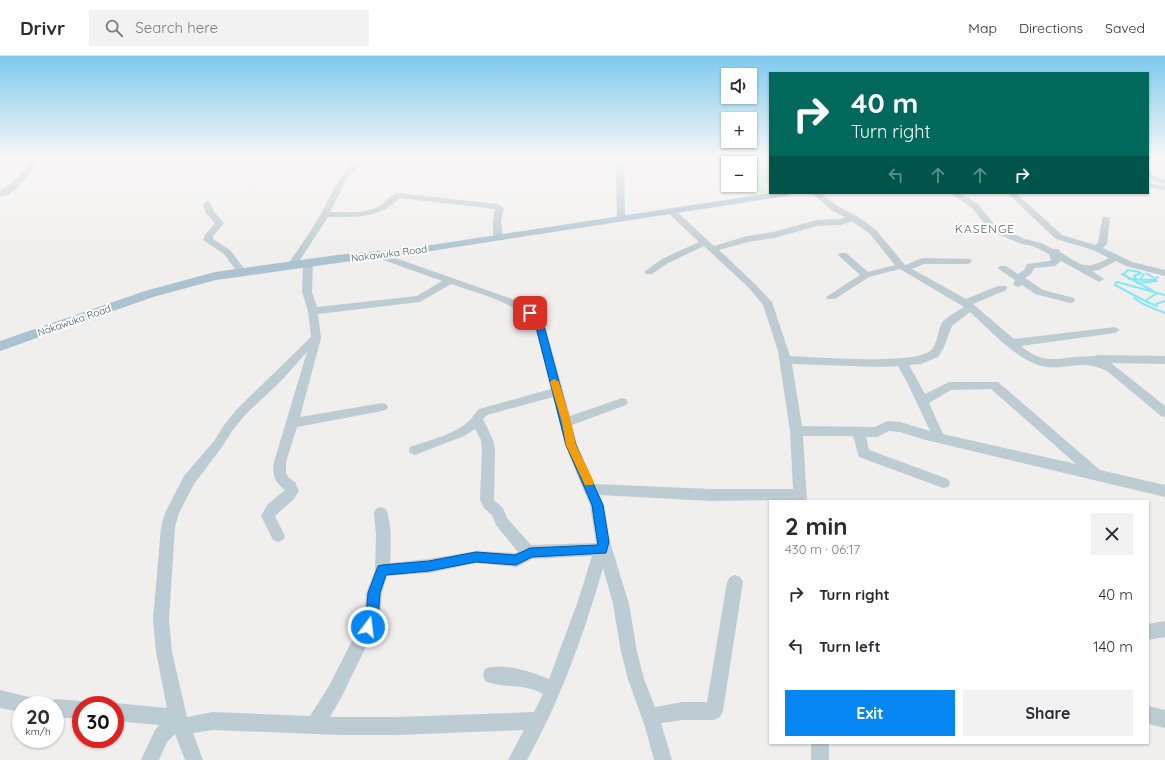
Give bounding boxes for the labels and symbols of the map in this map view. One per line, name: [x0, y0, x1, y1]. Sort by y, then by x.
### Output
district label: KASENGE: [955, 221, 1015, 236]
street label: Nakawuka Road: [350, 242, 428, 265]
pin: [513, 296, 547, 330]
street label: Nakawuka Road: [36, 302, 113, 339]
position arrow: [347, 606, 389, 648]
speed limit sign: 30: [72, 696, 124, 748]

